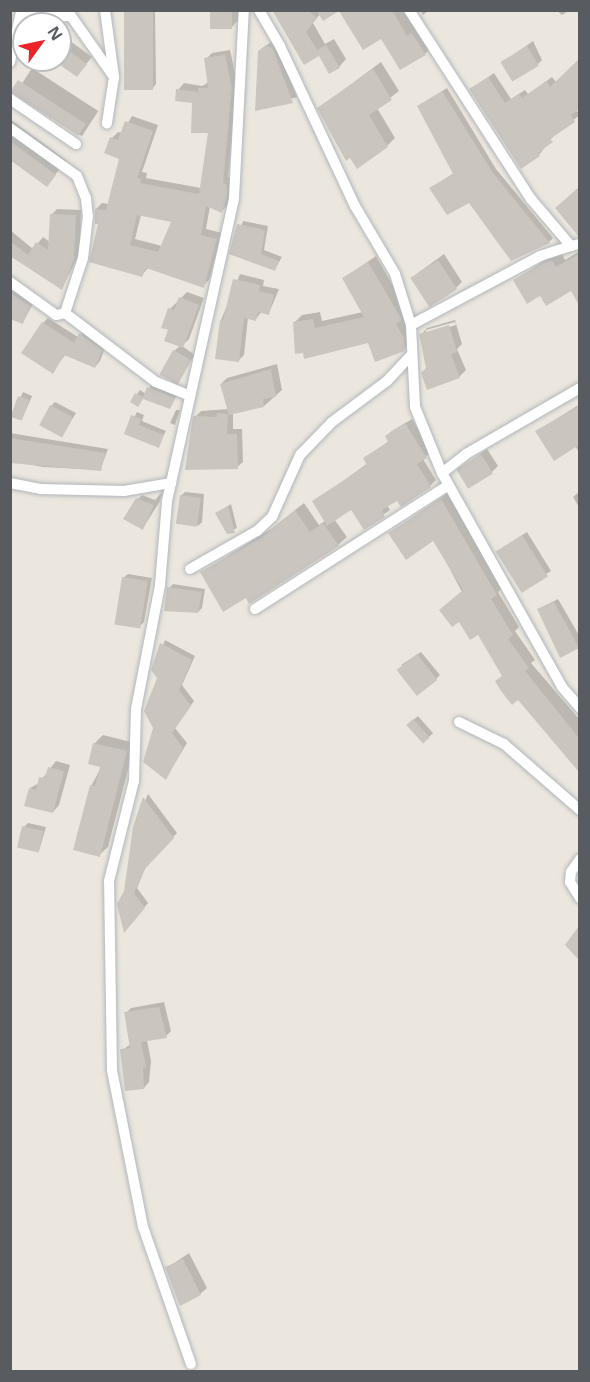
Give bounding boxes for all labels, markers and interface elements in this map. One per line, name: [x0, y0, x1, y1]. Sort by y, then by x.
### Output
north arrow: [12, 12, 72, 72]
text: N: [43, 22, 68, 45]

